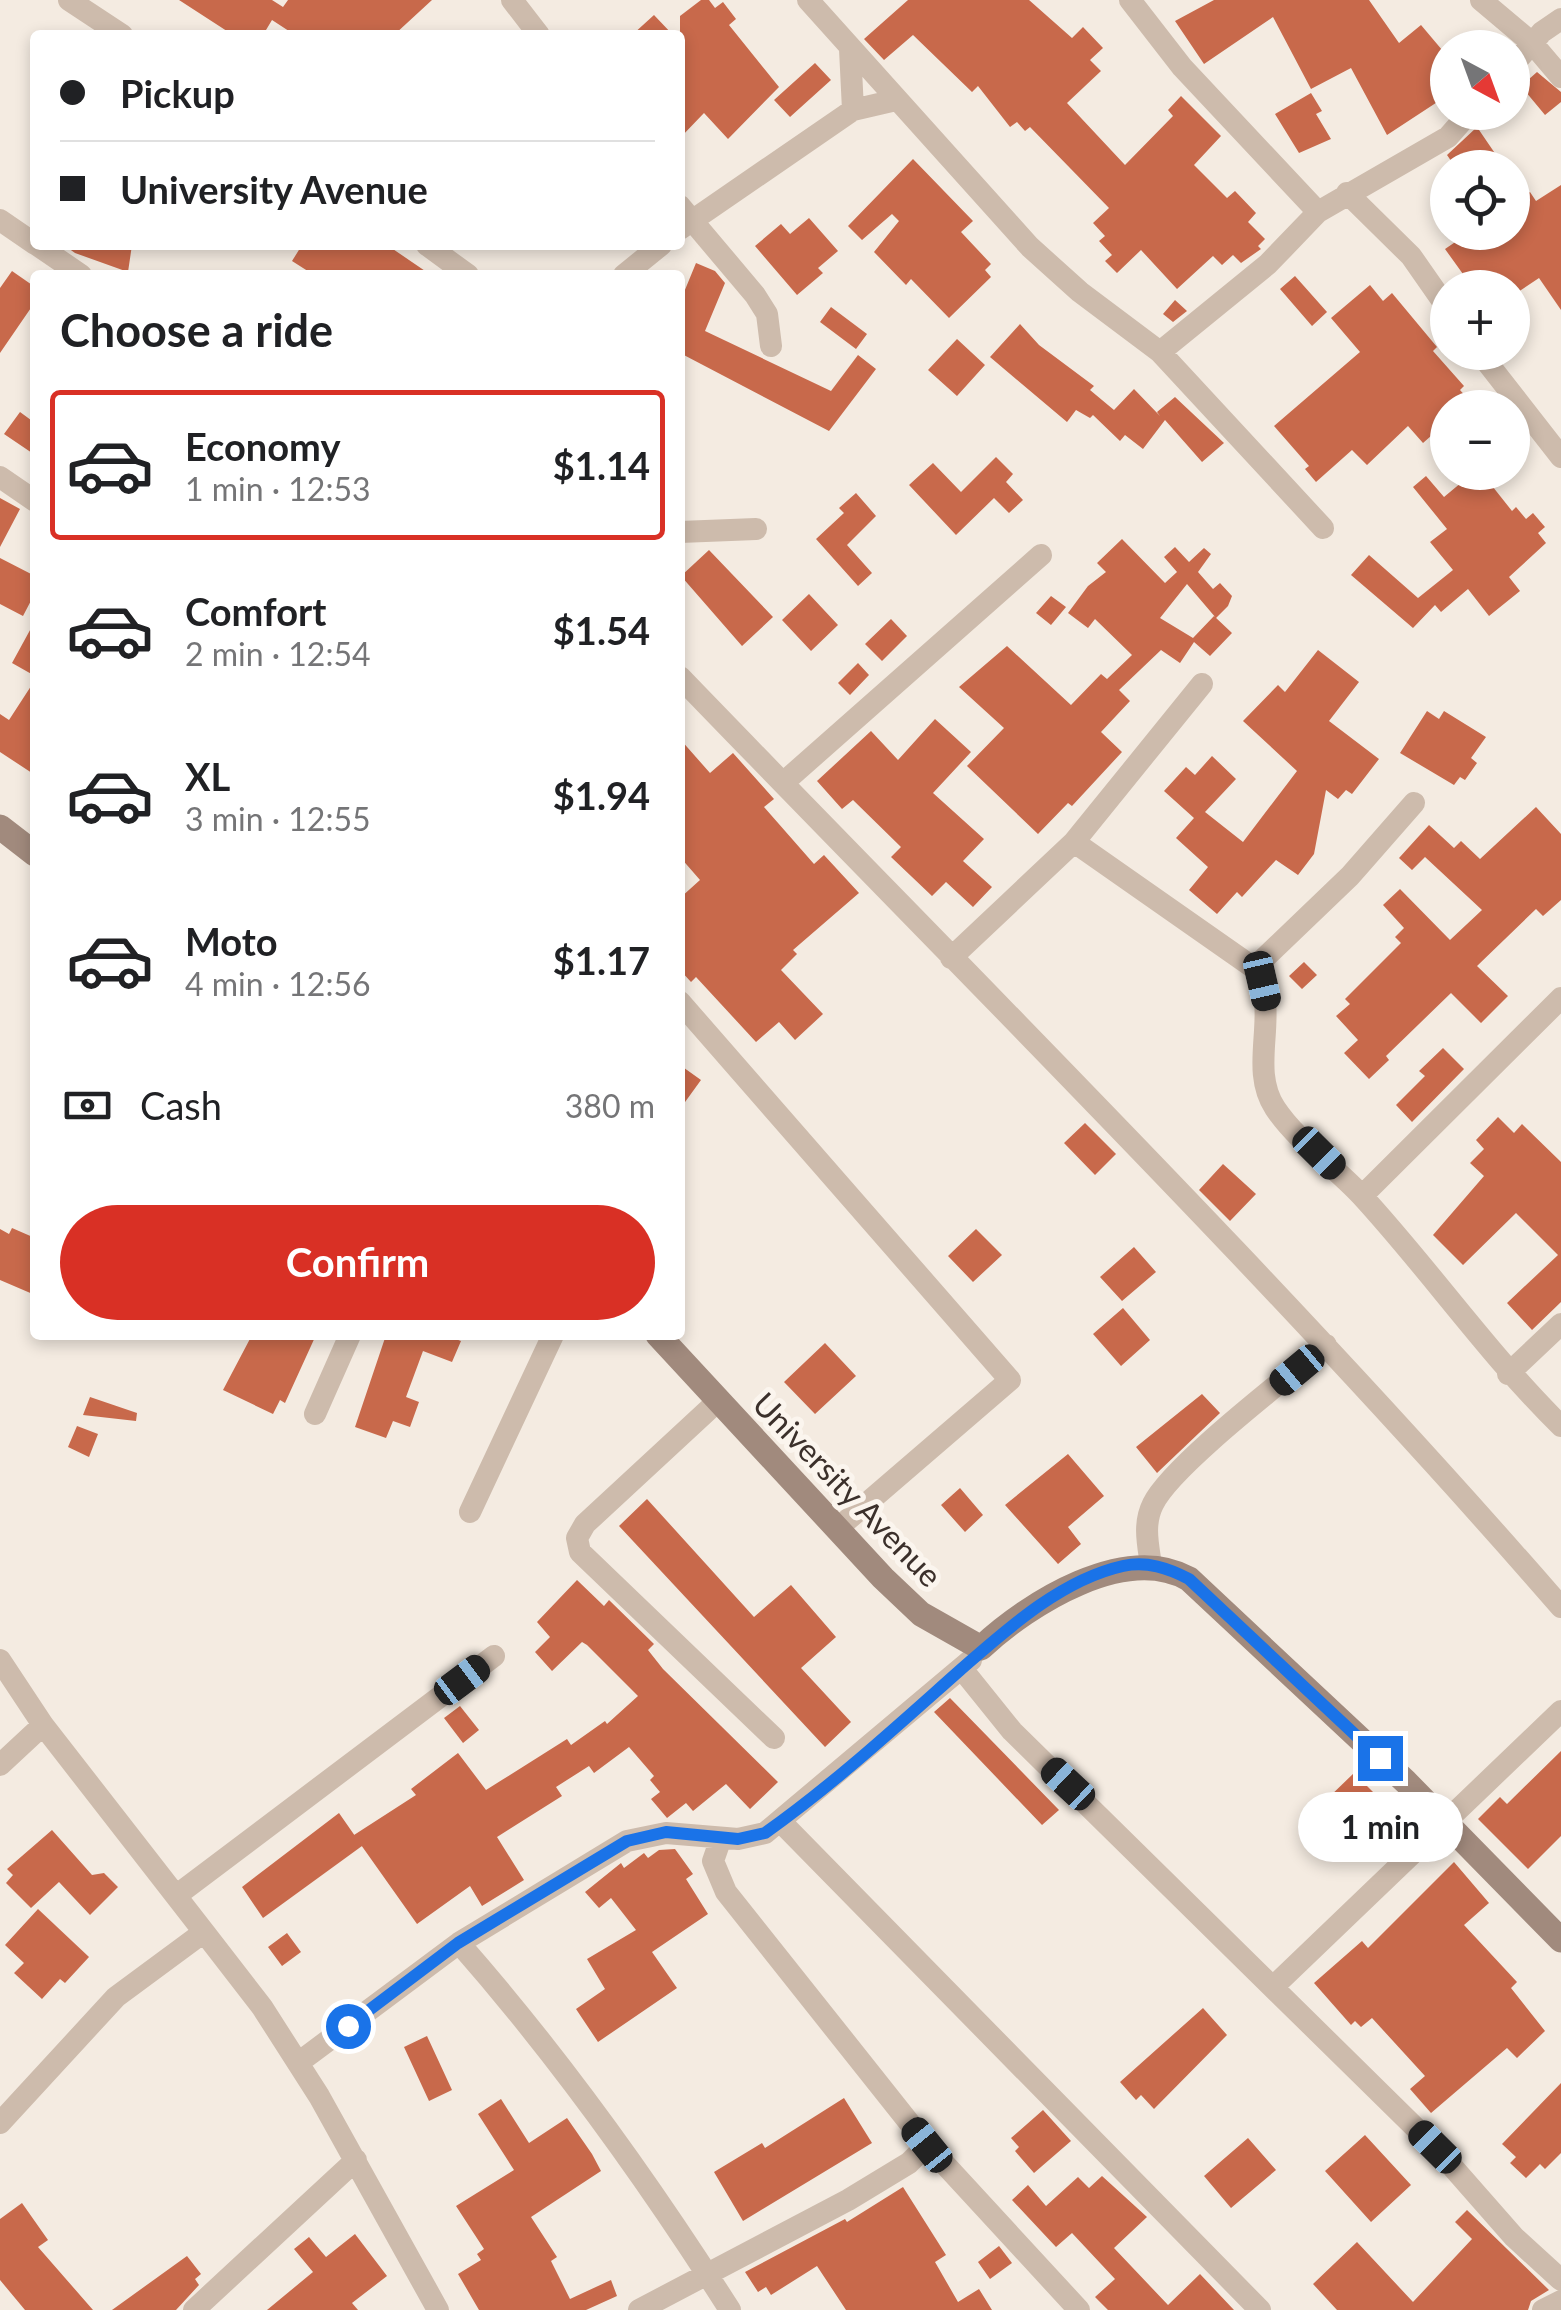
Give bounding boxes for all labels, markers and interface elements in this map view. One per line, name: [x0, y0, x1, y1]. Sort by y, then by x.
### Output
north arrow: [1430, 30, 1530, 130]
map controls: [1430, 30, 1530, 490]
text: Pickup: [120, 70, 235, 116]
button: locate: [1430, 150, 1530, 250]
text: University Avenue: [120, 166, 428, 212]
button: +: [1430, 270, 1530, 370]
text: Choose a ride: [60, 303, 333, 357]
button: −: [1430, 390, 1530, 490]
icon: car: [65, 420, 155, 510]
text: Economy: [185, 423, 340, 469]
text: $1.14: [553, 442, 650, 488]
text: 1 min · 12:53: [185, 469, 371, 508]
icon: car: [65, 585, 155, 675]
text: Comfort: [185, 588, 326, 634]
text: $1.54: [553, 607, 650, 653]
text: 2 min · 12:54: [185, 634, 371, 673]
icon: car: [65, 750, 155, 840]
text: XL: [185, 753, 230, 799]
text: $1.94: [553, 772, 650, 818]
text: 3 min · 12:55: [185, 799, 371, 838]
icon: car: [65, 915, 155, 1005]
text: Moto: [185, 918, 278, 964]
text: $1.17: [553, 937, 650, 983]
car: [1241, 948, 1283, 1014]
text: 4 min · 12:56: [185, 964, 371, 1003]
icon: cash: [60, 1078, 115, 1133]
text: Cash: [140, 1082, 222, 1128]
text: 380 m: [565, 1086, 655, 1125]
car: [1287, 1121, 1351, 1185]
button: Confirm: [60, 1205, 655, 1320]
car: [1264, 1339, 1330, 1401]
street label: University Avenue: [745, 1384, 951, 1594]
car: [429, 1650, 495, 1710]
route end: [1358, 1736, 1403, 1781]
car: [1036, 1753, 1100, 1815]
callout: 1 min: [1298, 1793, 1462, 1863]
text: 1 min: [1341, 1807, 1420, 1846]
route start: [326, 2004, 371, 2049]
car: [896, 2112, 958, 2178]
car: [1403, 2115, 1467, 2179]

